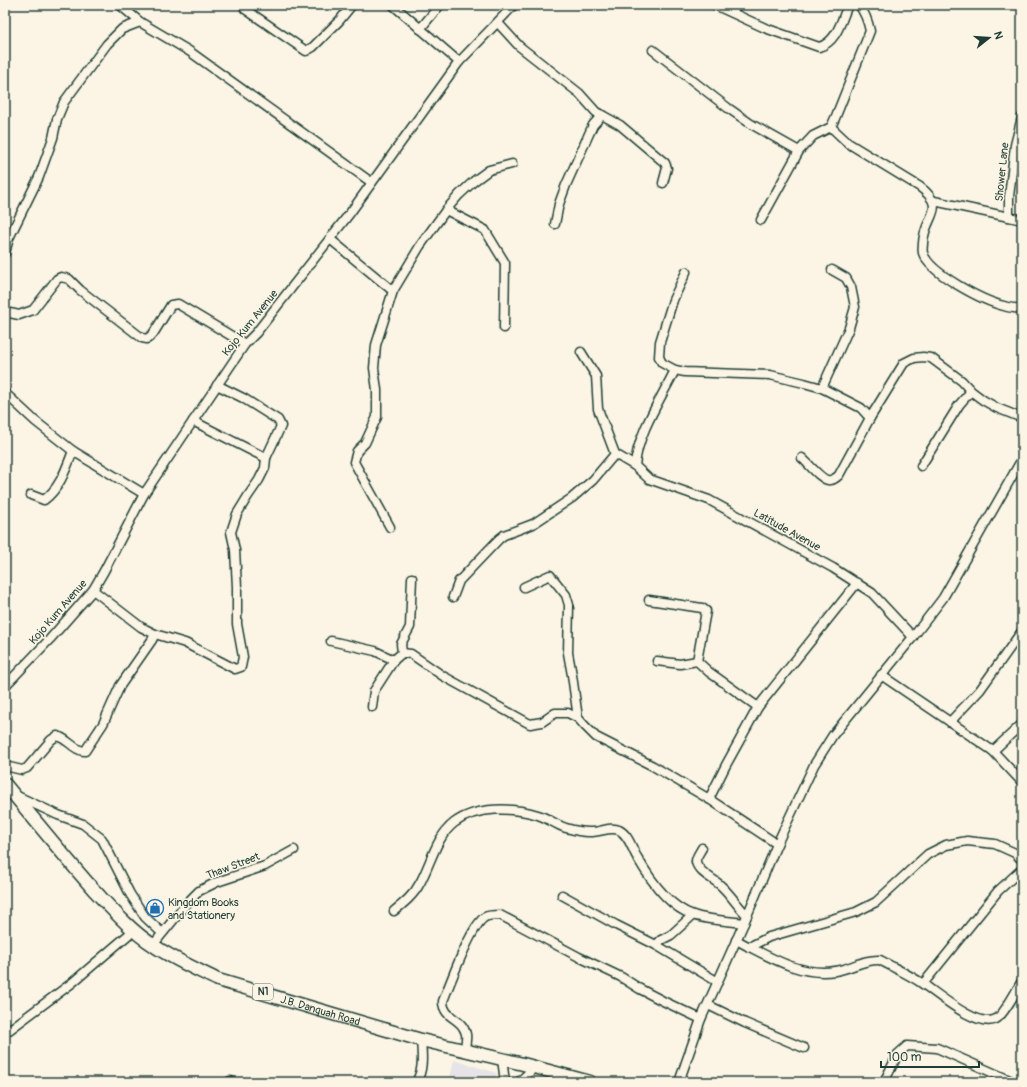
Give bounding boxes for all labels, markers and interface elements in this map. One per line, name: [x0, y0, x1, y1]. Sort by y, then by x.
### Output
north arrow: [969, 18, 1009, 58]
text: N: [991, 30, 1006, 41]
street label: Shower Lane: [992, 141, 1012, 202]
street label: Kojo Kum Avenue: [219, 287, 281, 359]
street label: Latitude Avenue: [751, 506, 823, 554]
street label: Kojo Kum Avenue: [26, 577, 90, 647]
street label: Thaw Street: [205, 850, 262, 882]
place label: Kingdom Books and Stationery: [168, 896, 239, 922]
shop icon: Kingdom Books and Stationery: [145, 898, 165, 918]
road number: N1: [253, 984, 273, 1000]
street label: J.B. Danquah Road: [279, 992, 362, 1028]
scale bar: [881, 1043, 979, 1069]
text: 100 m: [887, 1050, 922, 1065]

